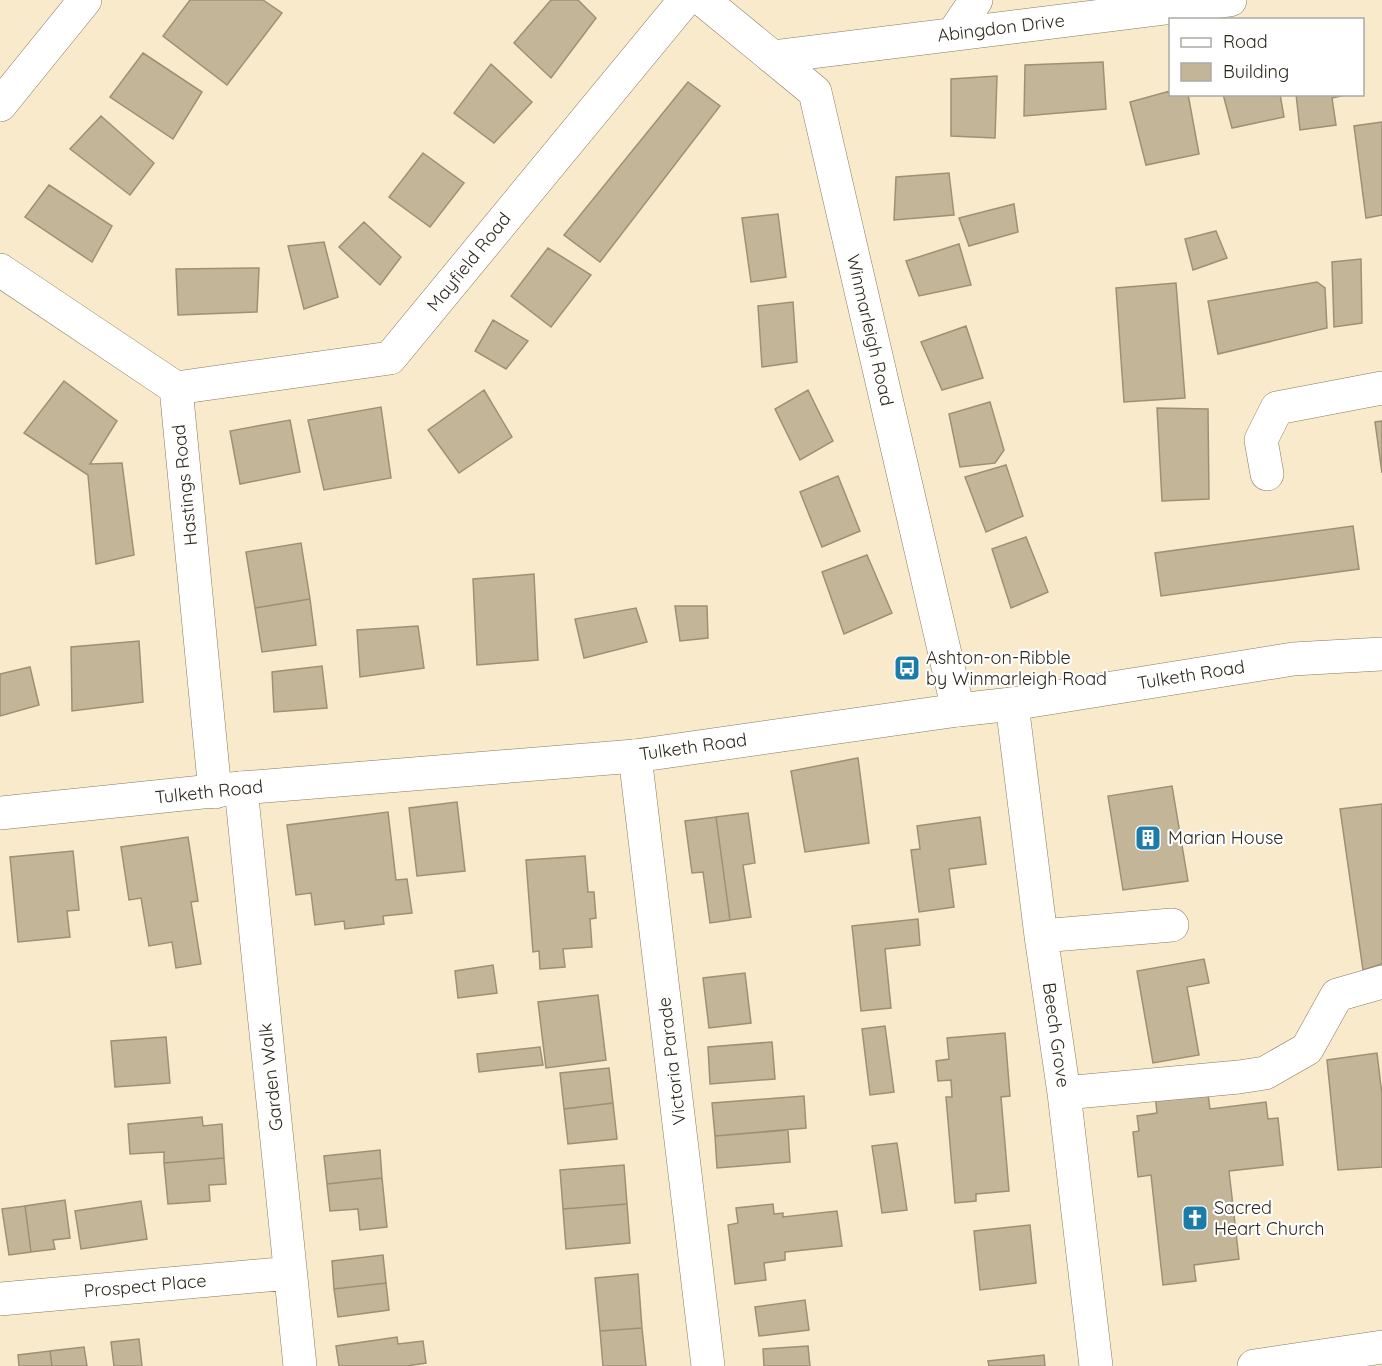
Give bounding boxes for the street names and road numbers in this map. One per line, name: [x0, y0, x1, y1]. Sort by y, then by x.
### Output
street label: Abingdon Drive: [936, 8, 1066, 47]
street label: Mayfield Road: [422, 207, 516, 316]
street label: Winmarleigh Road: [842, 252, 899, 408]
street label: Hastings Road: [167, 423, 202, 547]
street label: Tulketh Road: [1136, 655, 1246, 694]
street label: Tulketh Road: [638, 728, 748, 765]
street label: Tulketh Road: [154, 774, 264, 809]
street label: Beech Grove: [1038, 981, 1075, 1089]
street label: Victoria Parade: [652, 996, 691, 1126]
street label: Garden Walk: [253, 1022, 288, 1132]
street label: Prospect Place: [83, 1269, 207, 1302]

